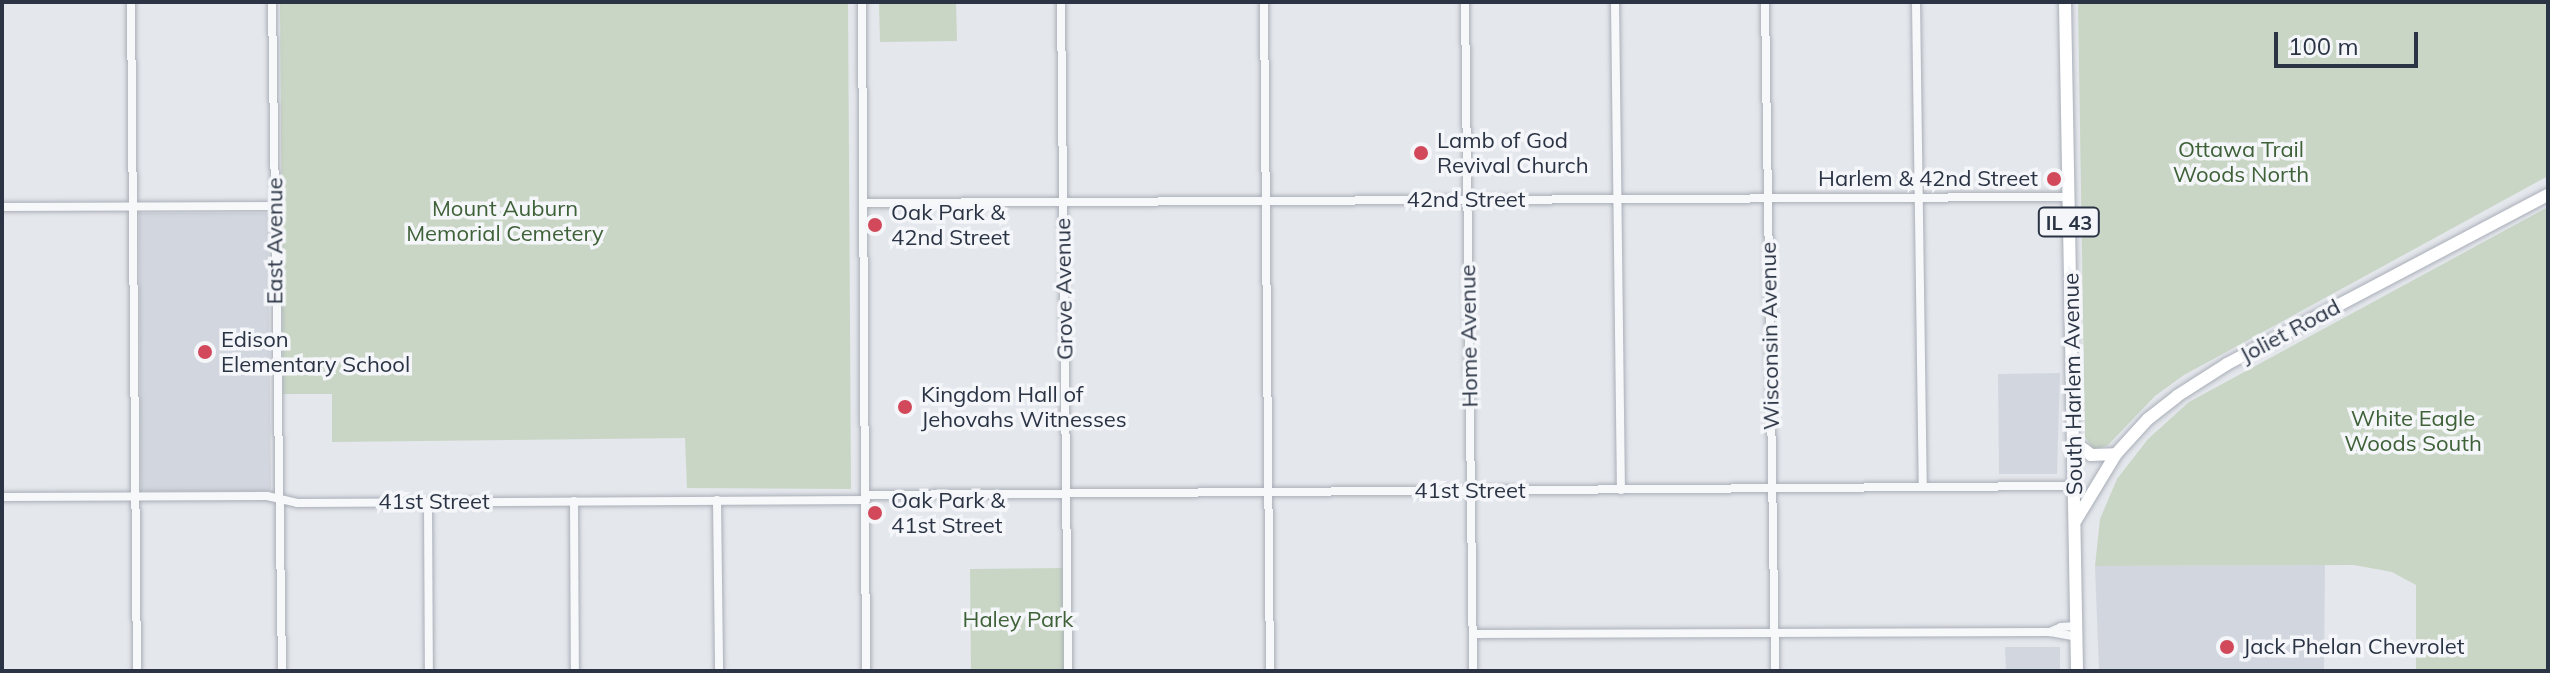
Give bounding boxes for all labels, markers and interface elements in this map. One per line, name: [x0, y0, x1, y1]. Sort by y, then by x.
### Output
scale bar: [2278, 16, 2422, 66]
text: 100 m: [2288, 31, 2359, 61]
place label: Lamb of God Revival Church: [1437, 127, 1589, 178]
park label: Ottawa Trail Woods North: [2173, 136, 2309, 188]
marker: Lamb of God Revival Church: [1412, 144, 1430, 162]
place label: Harlem & 42nd Street: [1818, 166, 2038, 192]
marker: Harlem & 42nd Street: [2045, 170, 2063, 188]
street label: East Avenue: [262, 178, 288, 304]
street label: 42nd Street: [1406, 187, 1526, 213]
park label: Mount Auburn Memorial Cemetery: [406, 195, 604, 246]
place label: Oak Park & 42nd Street: [891, 199, 1010, 250]
road number: IL 43: [2037, 206, 2101, 238]
marker: Oak Park & 42nd Street: [866, 216, 884, 234]
street label: Grove Avenue: [1050, 218, 1078, 360]
street label: Wisconsin Avenue: [1755, 242, 1785, 430]
street label: Home Avenue: [1455, 264, 1483, 408]
street label: South Harlem Avenue: [2058, 273, 2088, 495]
street label: Joliet Road: [2235, 294, 2345, 368]
place label: Edison Elementary School: [221, 326, 410, 378]
marker: Edison Elementary School: [196, 343, 214, 361]
place label: Kingdom Hall of Jehovahs Witnesses: [921, 381, 1127, 432]
marker: Kingdom Hall of Jehovahs Witnesses: [896, 398, 914, 416]
park label: White Eagle Woods South: [2344, 405, 2482, 456]
street label: 41st Street: [1414, 478, 1526, 504]
place label: Oak Park & 41st Street: [891, 487, 1005, 538]
street label: 41st Street: [378, 489, 490, 515]
marker: Oak Park & 41st Street: [866, 504, 884, 522]
park label: Haley Park: [963, 607, 1073, 633]
place label: Jack Phelan Chevrolet: [2243, 634, 2464, 660]
marker: Jack Phelan Chevrolet: [2218, 638, 2236, 656]

